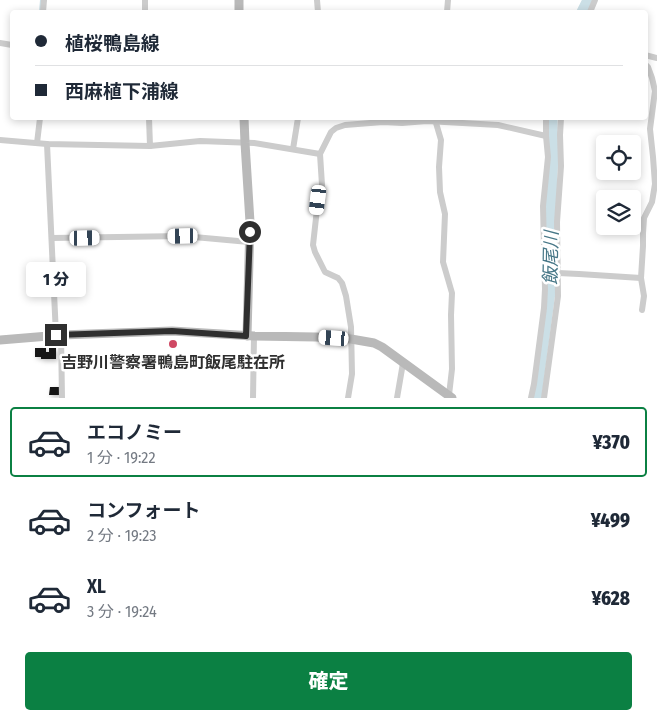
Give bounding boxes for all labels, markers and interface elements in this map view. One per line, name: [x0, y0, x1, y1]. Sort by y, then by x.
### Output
text: 植桜鴨島線: [65, 32, 160, 55]
text: 西麻植下浦線: [65, 80, 179, 103]
map controls: [596, 135, 641, 235]
button: locate: [596, 135, 641, 180]
car: [308, 184, 327, 216]
button: layers: [596, 190, 641, 235]
route start: [239, 221, 261, 243]
car: [167, 228, 198, 244]
water label: 飯尾川: [540, 229, 563, 285]
car: [69, 230, 100, 246]
callout: 1 分: [26, 262, 86, 298]
text: 1 分: [43, 270, 69, 289]
route end: [45, 324, 67, 346]
car: [318, 329, 349, 347]
marker: 吉野川警察署鴨島町飯尾駐在所: [167, 338, 179, 350]
place label: 吉野川警察署鴨島町飯尾駐在所: [61, 353, 285, 372]
icon: car: [27, 420, 72, 465]
text: エコノミー: [87, 421, 182, 444]
text: ¥370: [593, 431, 630, 454]
text: 1 分 · 19:22: [87, 448, 155, 467]
icon: car: [27, 498, 72, 543]
text: コンフォート: [87, 499, 200, 522]
text: ¥499: [591, 509, 630, 532]
text: 2 分 · 19:23: [87, 526, 156, 545]
text: XL: [87, 575, 106, 598]
icon: car: [27, 576, 72, 621]
text: ¥628: [591, 587, 630, 610]
text: 3 分 · 19:24: [87, 602, 157, 621]
button: 確定: [25, 652, 632, 710]

